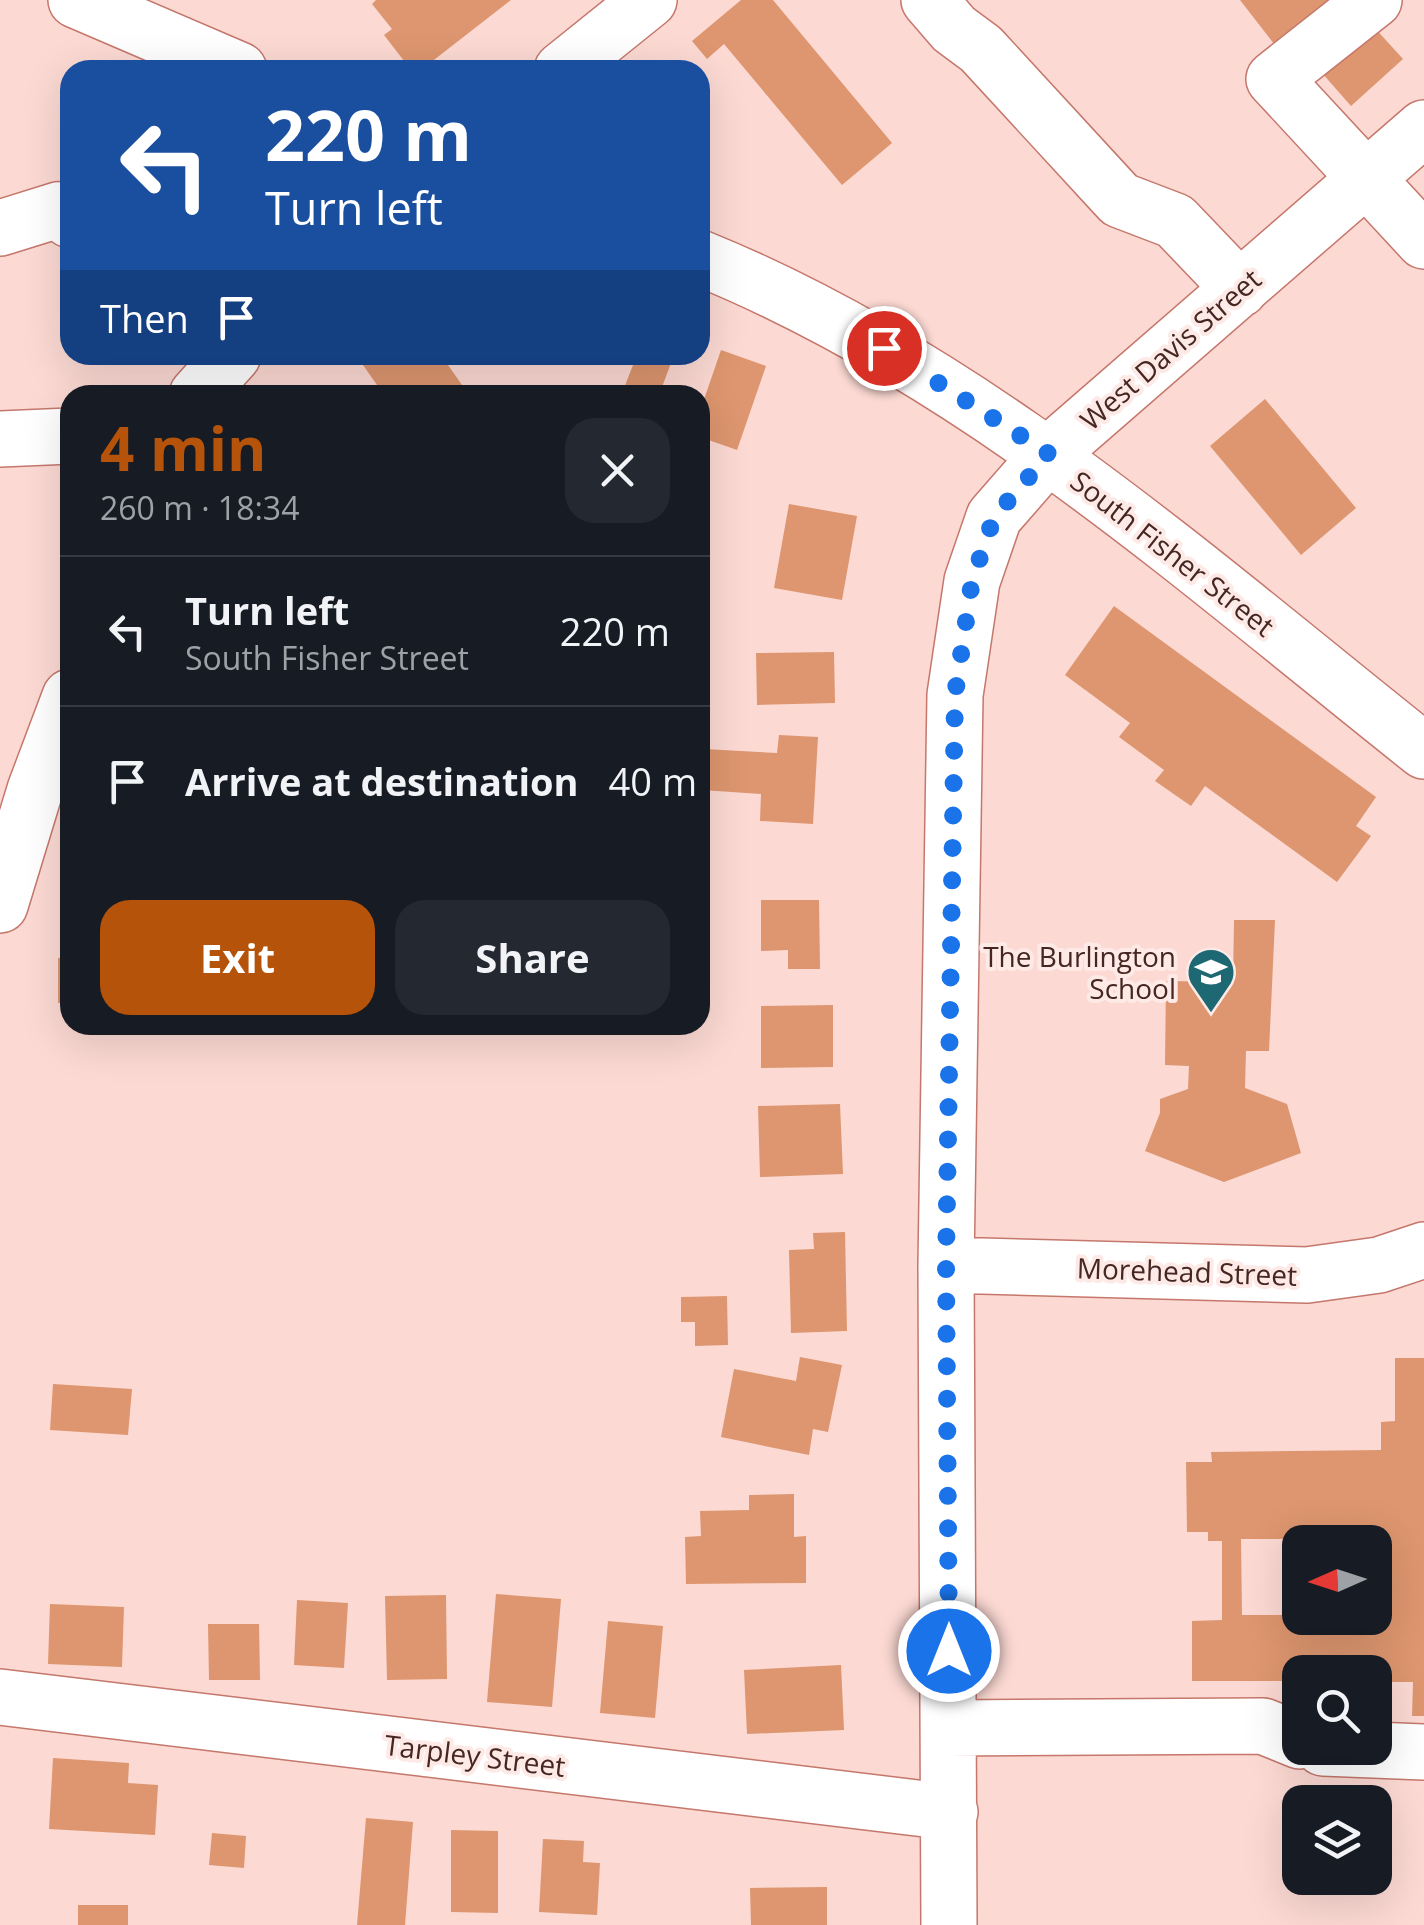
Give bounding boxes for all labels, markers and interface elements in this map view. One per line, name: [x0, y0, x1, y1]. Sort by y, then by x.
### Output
text: 220 m: [265, 86, 472, 182]
icon: left: [100, 100, 230, 230]
text: Turn left: [265, 177, 443, 238]
street label: West Davis Street: [1072, 260, 1268, 438]
icon: arrive: [209, 290, 264, 345]
text: Then: [100, 292, 189, 344]
pin: [842, 306, 927, 391]
icon: arrive: [857, 321, 912, 376]
text: 4 min: [100, 407, 267, 489]
button: close: [565, 418, 670, 523]
street label: South Fisher Street: [1063, 462, 1283, 644]
text: 260 m · 18:34: [100, 486, 299, 529]
text: Turn left: [185, 584, 349, 636]
icon: left: [100, 604, 155, 659]
text: 220 m: [560, 605, 670, 657]
text: South Fisher Street: [185, 636, 469, 679]
icon: arrive: [100, 754, 155, 809]
text: Arrive at destination: [185, 755, 579, 807]
text: 40 m: [609, 755, 697, 807]
button: Exit: [100, 900, 375, 1015]
button: Share: [395, 900, 670, 1015]
place label: The Burlington School: [983, 937, 1176, 1007]
school or university icon: The Burlington School: [1185, 946, 1237, 1014]
street label: Morehead Street: [1076, 1248, 1298, 1294]
north arrow: [1282, 1525, 1392, 1635]
map controls: [1282, 1525, 1392, 1895]
position arrow: [897, 1599, 1001, 1703]
button: search: [1282, 1655, 1392, 1765]
street label: Tarpley Street: [382, 1725, 568, 1785]
button: layers: [1282, 1785, 1392, 1895]

